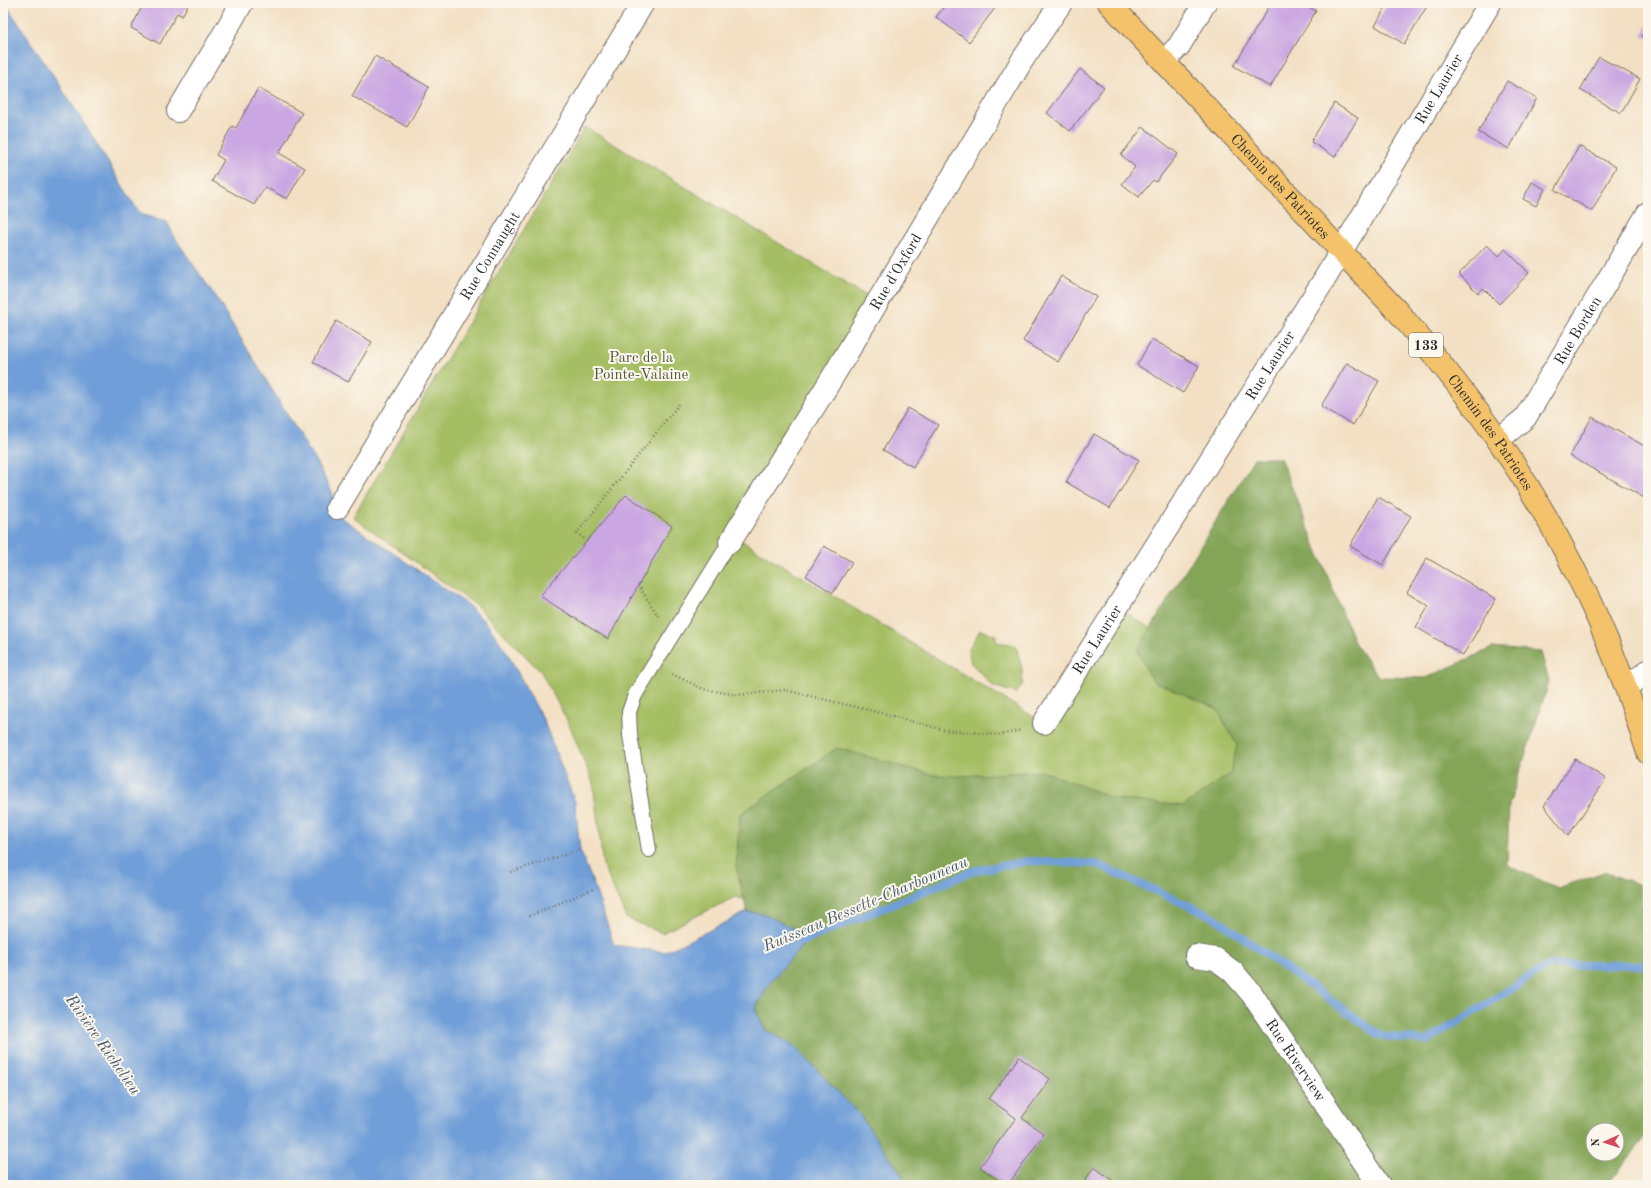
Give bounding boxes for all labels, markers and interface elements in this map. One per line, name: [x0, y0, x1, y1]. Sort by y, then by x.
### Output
street label: Rue Laurier: [1413, 52, 1467, 127]
street label: Chemin des Patriotes: [1227, 132, 1332, 243]
street label: Rue Connaught: [459, 210, 524, 303]
street label: Rue d'Oxford: [868, 232, 926, 313]
street label: Rue Borden: [1553, 294, 1605, 368]
street label: Rue Laurier: [1244, 329, 1299, 403]
road number: 133: [1409, 333, 1443, 357]
park label: Parc de la Pointe-Valaine: [593, 351, 689, 383]
street label: Chemin des Patriotes: [1444, 372, 1535, 494]
street label: Rue Laurier: [1071, 603, 1126, 677]
water label: Ruisseau Bessette-Charbonneau: [760, 854, 970, 956]
water label: Rivière Richelieu: [61, 991, 143, 1098]
street label: Rue Riverview: [1262, 1017, 1328, 1105]
north arrow: [1585, 1122, 1625, 1162]
text: N: [1591, 1137, 1602, 1147]

